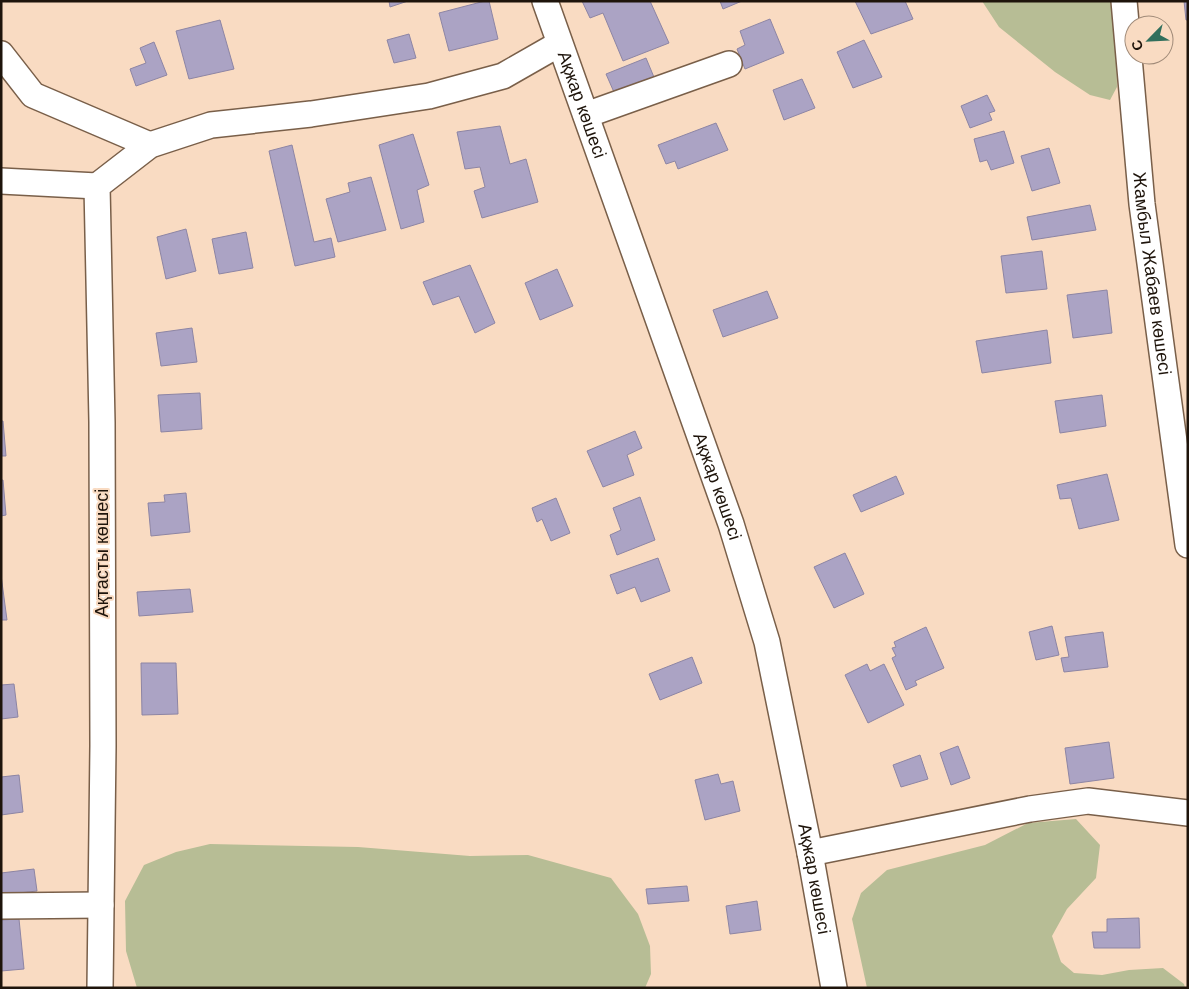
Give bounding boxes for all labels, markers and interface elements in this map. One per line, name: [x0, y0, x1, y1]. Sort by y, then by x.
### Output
north arrow: [1124, 15, 1174, 65]
text: С: [1128, 37, 1146, 53]
street label: Ақжар көшесі: [554, 48, 610, 161]
street label: Жамбыл Жабаев көшесі: [1129, 171, 1175, 376]
street label: Ақжар көшесі: [689, 430, 745, 542]
street label: Ақтасты көшесі: [92, 489, 112, 617]
street label: Ақжар көшесі: [794, 822, 834, 936]

